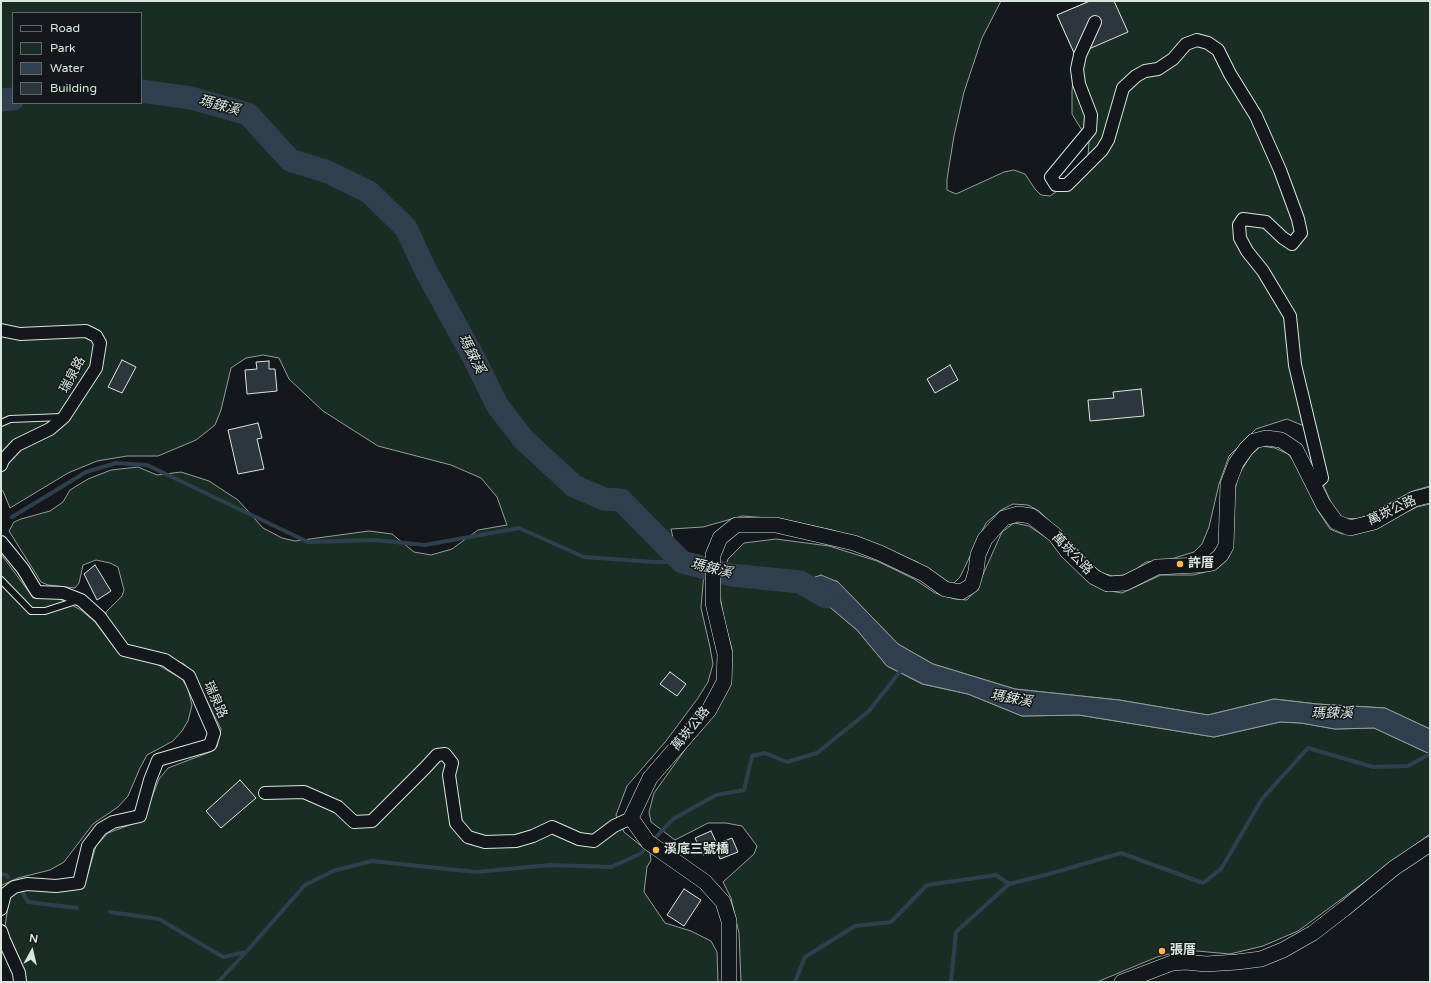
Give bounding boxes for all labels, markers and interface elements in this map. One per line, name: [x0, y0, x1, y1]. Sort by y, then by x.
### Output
legend: [12, 12, 142, 104]
text: Road: [50, 21, 80, 35]
text: Park: [50, 41, 76, 55]
text: Water: [50, 61, 84, 75]
text: Building: [50, 81, 97, 95]
water label: 瑪鋉溪: [197, 92, 241, 120]
water label: 瑪鋉溪: [454, 331, 488, 377]
street label: 瑞泉路: [57, 354, 89, 396]
street label: 萬崁公路: [1365, 493, 1419, 529]
street label: 萬崁公路: [1048, 530, 1096, 578]
water label: 瑪鋉溪: [689, 556, 733, 582]
place label: 許厝: [1188, 556, 1214, 572]
marker: 許厝: [1175, 559, 1185, 569]
street label: 瑞泉路: [200, 679, 230, 721]
water label: 瑪鋉溪: [989, 687, 1033, 711]
street label: 萬崁公路: [669, 704, 713, 754]
water label: 瑪鋉溪: [1311, 705, 1353, 723]
place label: 溪底三號橋: [664, 842, 729, 858]
marker: 溪底三號橋: [651, 845, 661, 855]
north arrow: [12, 931, 52, 971]
text: N: [28, 932, 39, 946]
place label: 張厝: [1170, 943, 1196, 959]
marker: 張厝: [1157, 946, 1167, 956]

